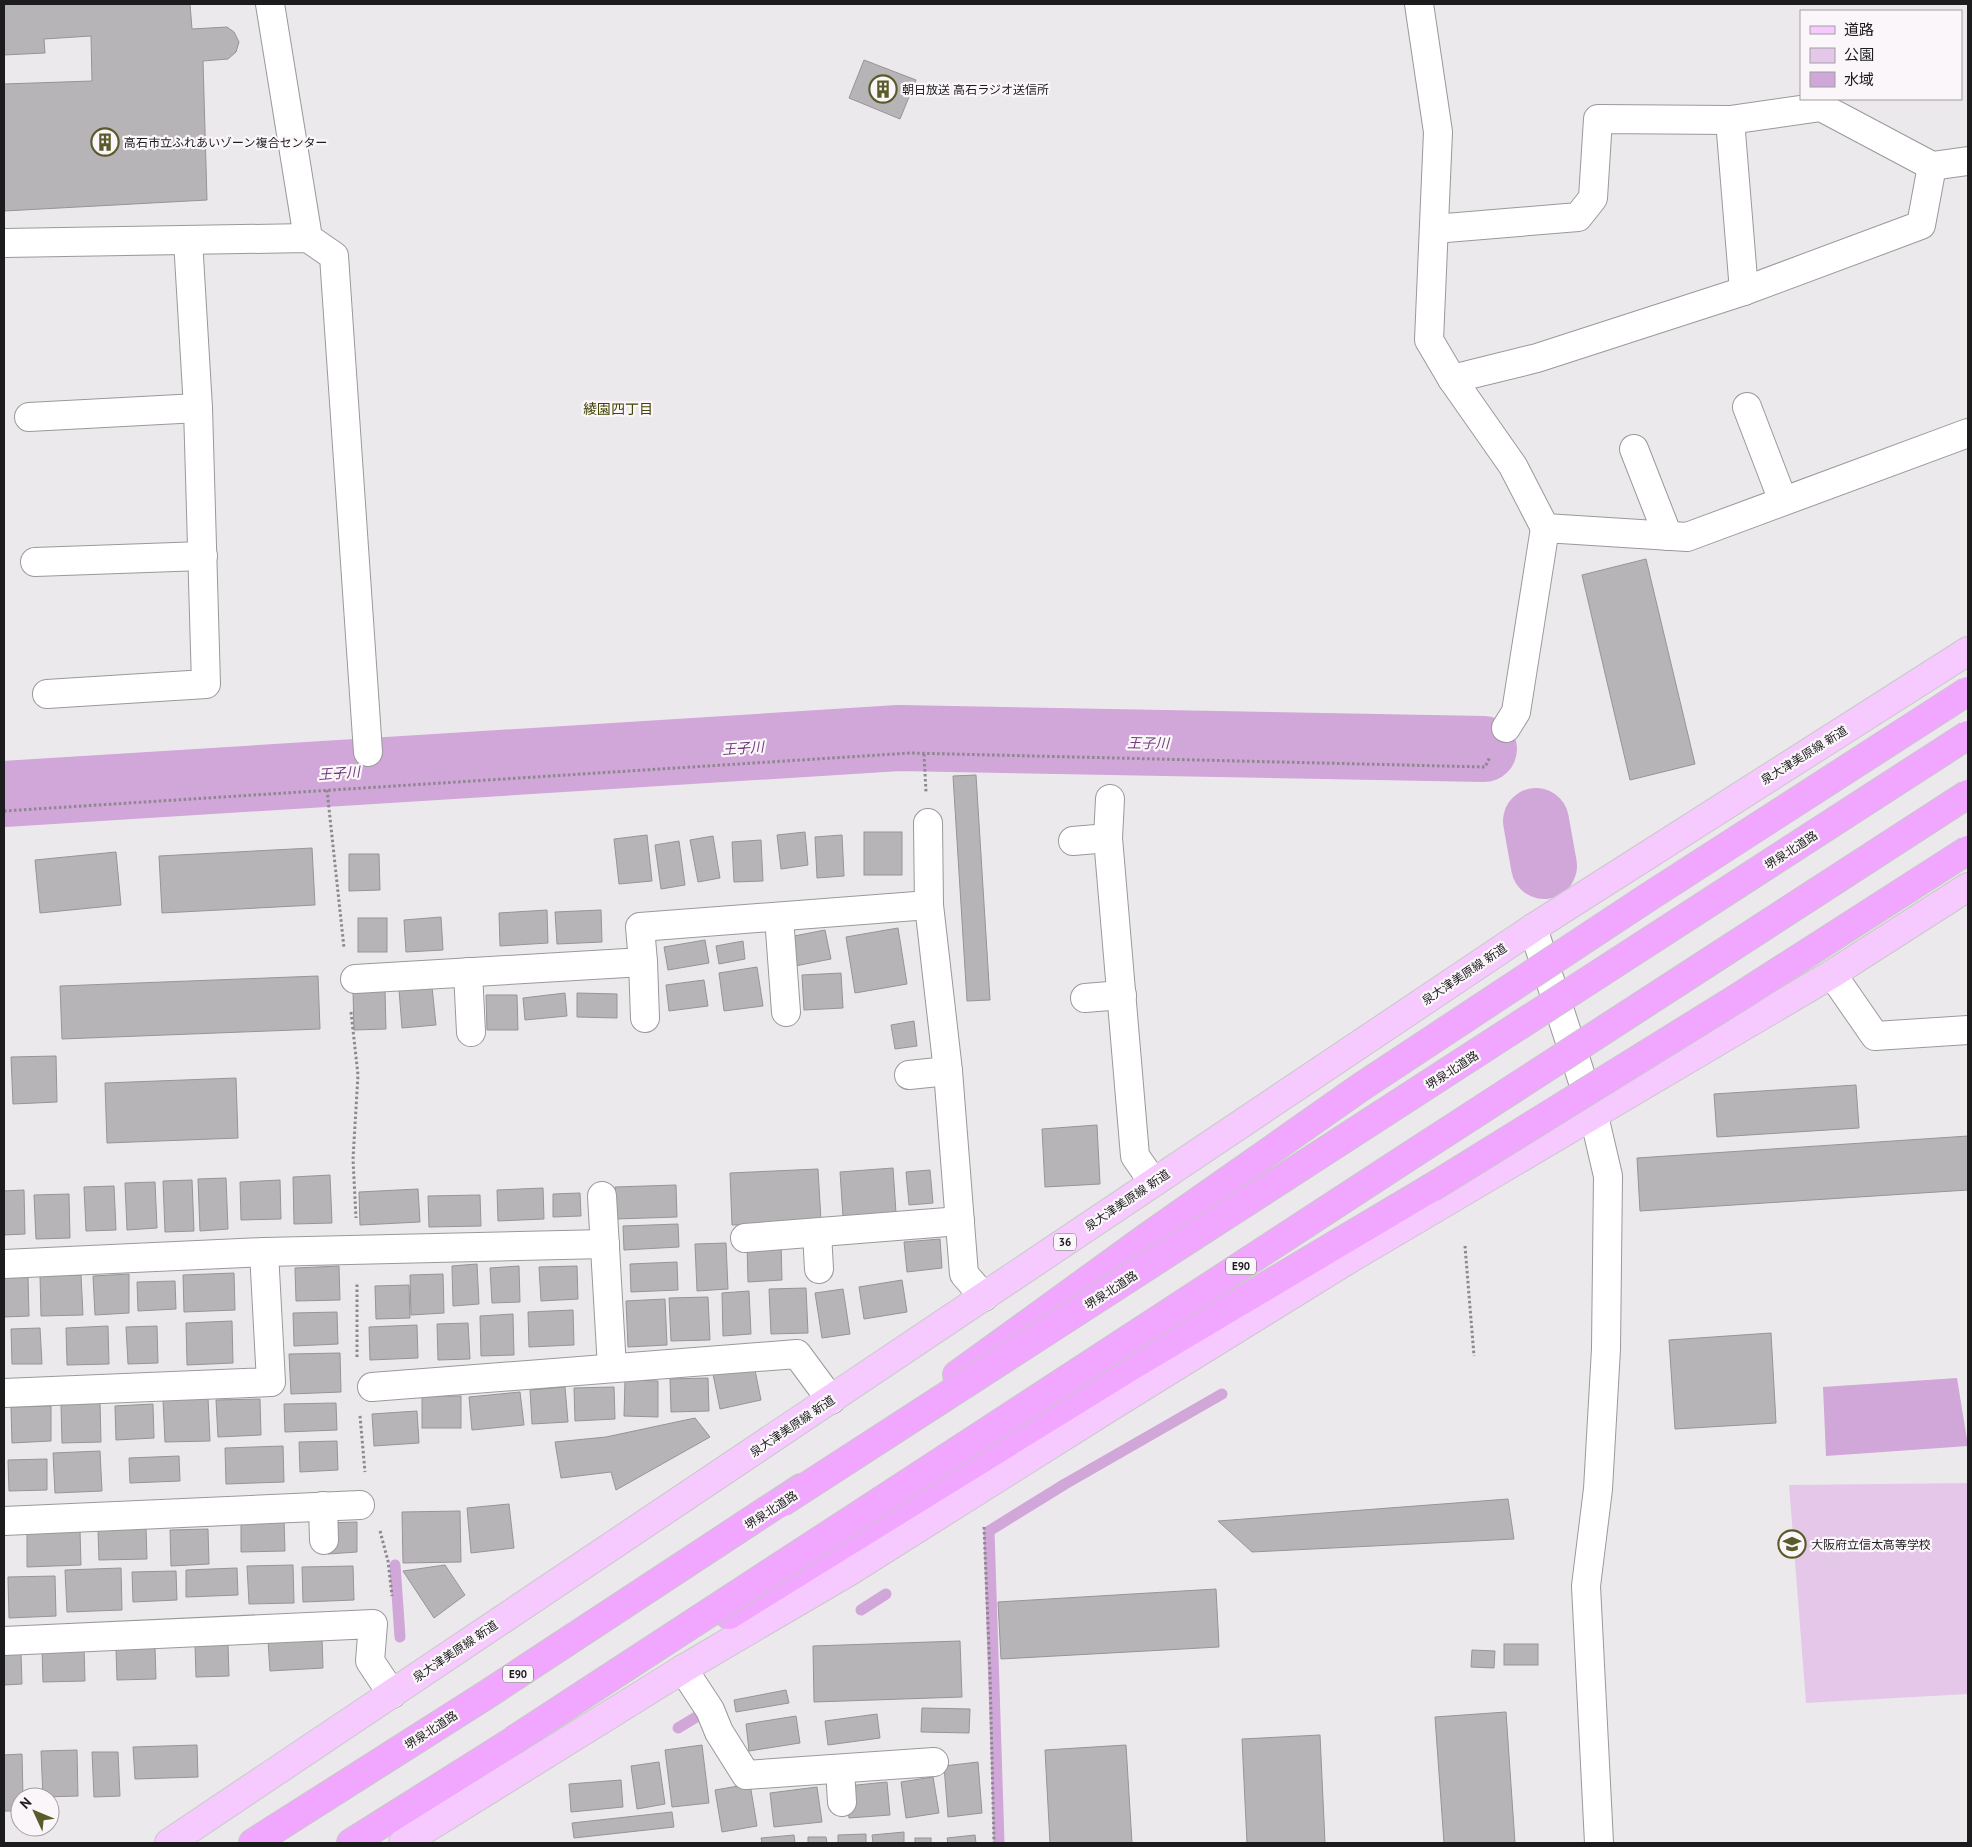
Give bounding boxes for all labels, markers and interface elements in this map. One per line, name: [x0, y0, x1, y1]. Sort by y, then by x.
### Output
legend: [1800, 10, 1962, 100]
text: 道路: [1844, 20, 1874, 39]
text: 公園: [1844, 45, 1874, 64]
text: 水域: [1844, 70, 1874, 89]
building icon: 朝日放送 高石ラジオ送信所: [868, 74, 898, 104]
place label: 朝日放送 高石ラジオ送信所: [902, 82, 1049, 97]
building icon: 高石市立ふれあいゾーン複合センター: [90, 127, 120, 157]
place label: 高石市立ふれあいゾーン複合センター: [124, 135, 327, 150]
district label: 綾園四丁目: [583, 400, 653, 418]
street label: 泉大津美原線 新道: [1758, 722, 1850, 788]
water label: 王子川: [1127, 734, 1171, 752]
water label: 王子川: [721, 737, 767, 758]
water label: 王子川: [317, 762, 363, 783]
street label: 堺泉北道路: [1762, 827, 1820, 873]
street label: 泉大津美原線 新道: [1419, 940, 1509, 1008]
street label: 堺泉北道路: [1423, 1047, 1481, 1093]
street label: 泉大津美原線 新道: [1082, 1166, 1172, 1234]
road number: 36: [1054, 1234, 1076, 1250]
road number: E90: [1226, 1258, 1256, 1274]
street label: 堺泉北道路: [1082, 1267, 1140, 1313]
street label: 泉大津美原線 新道: [747, 1392, 837, 1460]
street label: 堺泉北道路: [742, 1487, 800, 1533]
school or university icon: 大阪府立信太高等学校: [1777, 1529, 1807, 1559]
place label: 大阪府立信太高等学校: [1811, 1537, 1931, 1552]
street label: 泉大津美原線 新道: [410, 1617, 500, 1685]
road number: E90: [503, 1666, 533, 1682]
street label: 堺泉北道路: [402, 1707, 460, 1753]
north arrow: [10, 1787, 60, 1837]
text: N: [16, 1793, 35, 1813]

